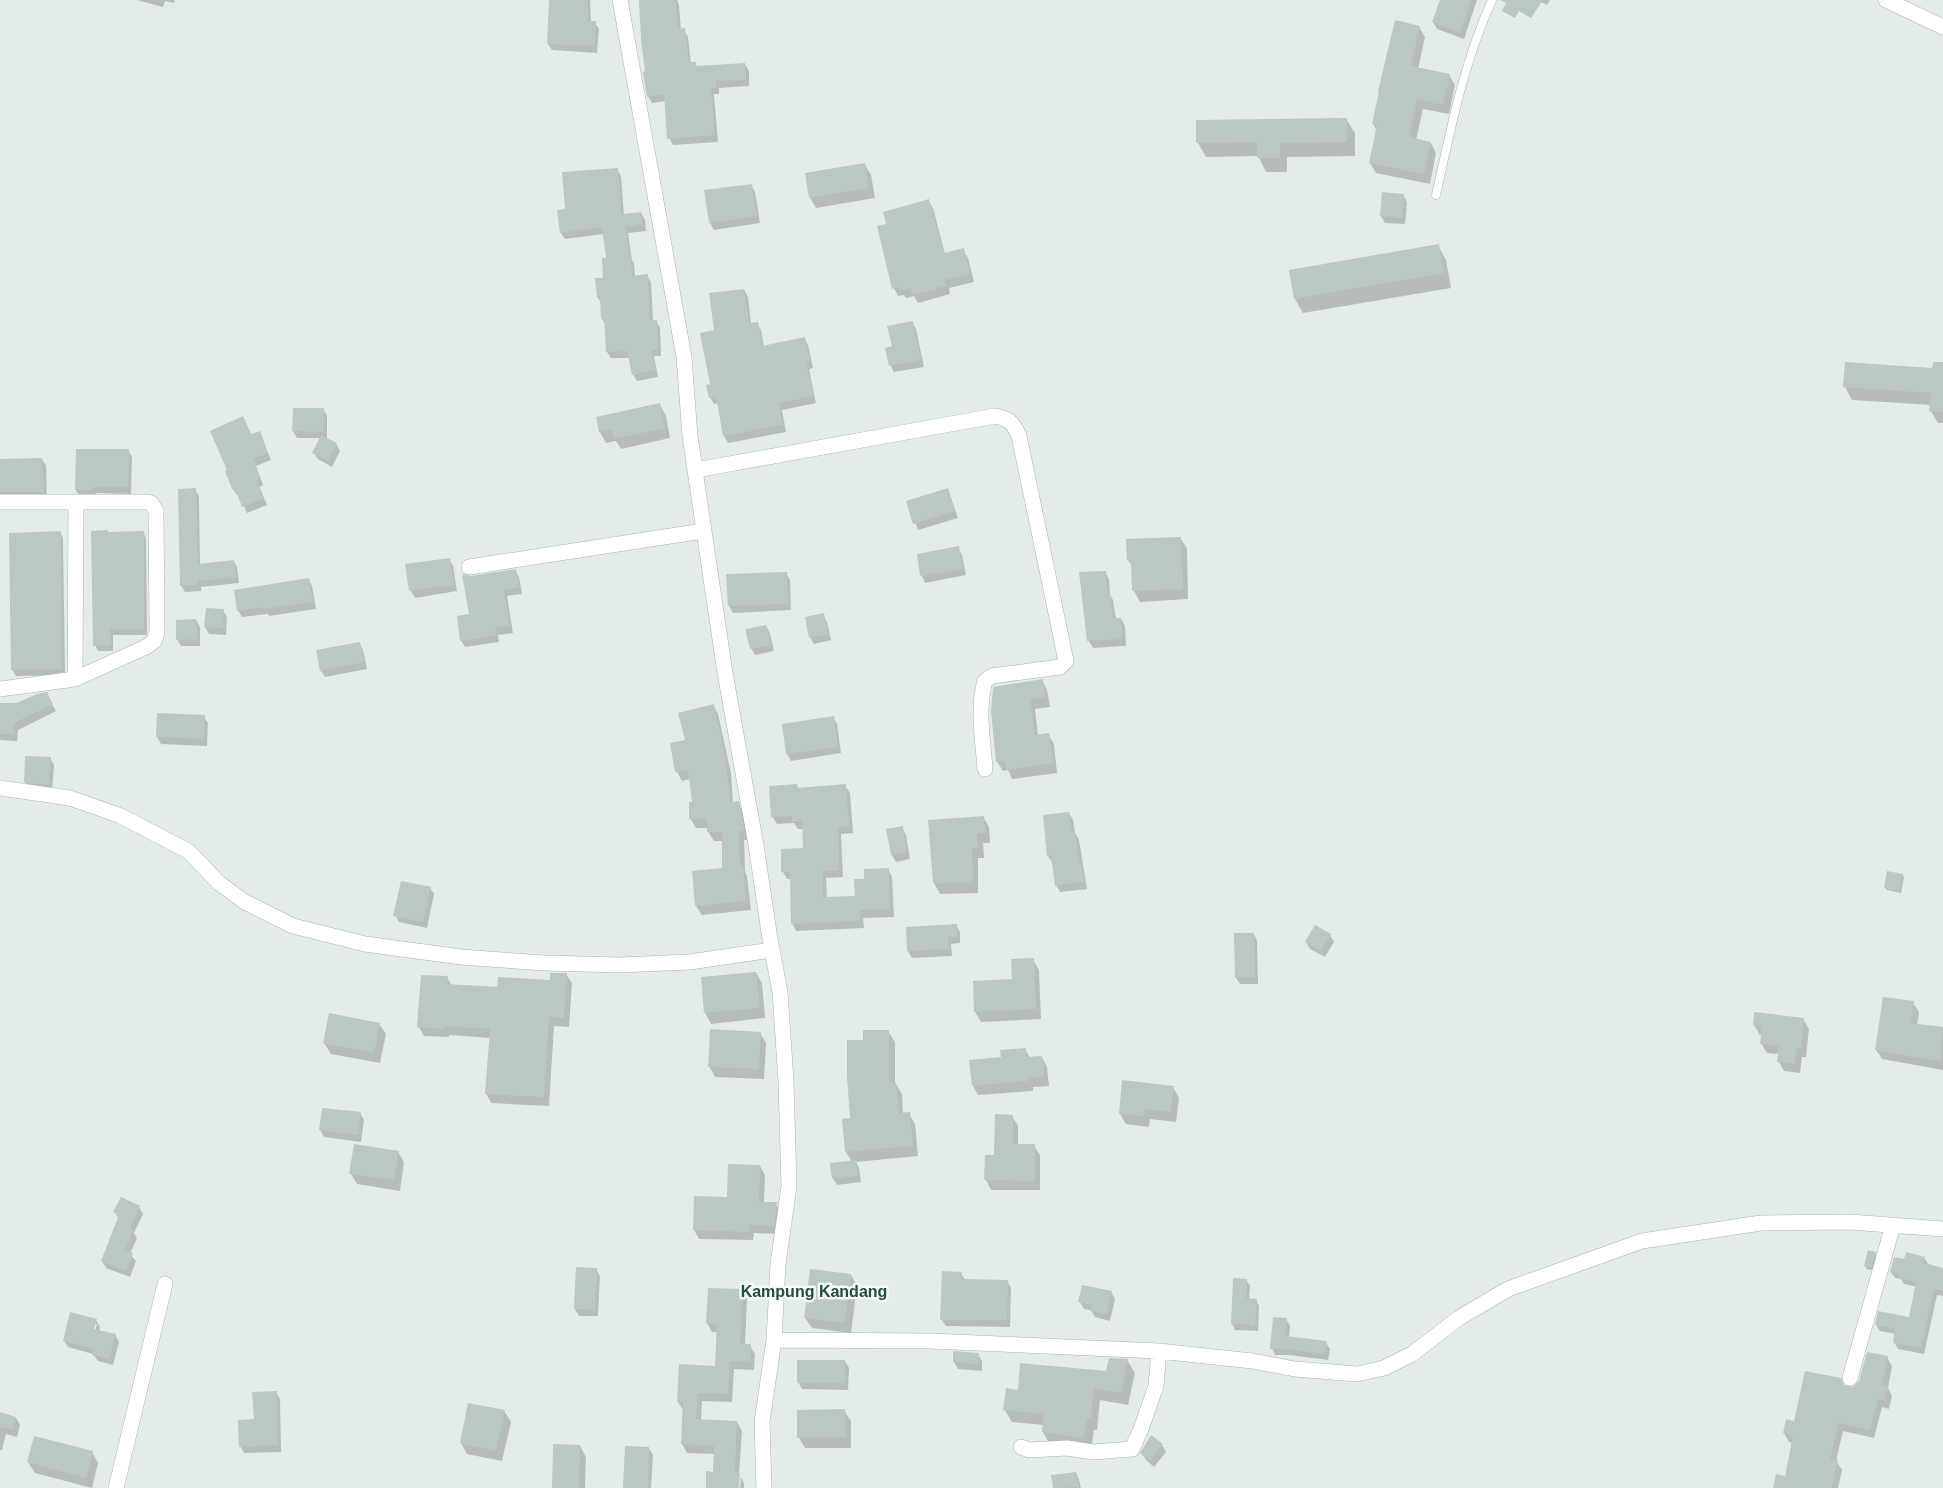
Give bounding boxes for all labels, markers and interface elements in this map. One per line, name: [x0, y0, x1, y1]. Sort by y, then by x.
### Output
district label: Kampung Kandang: [741, 1283, 887, 1300]

